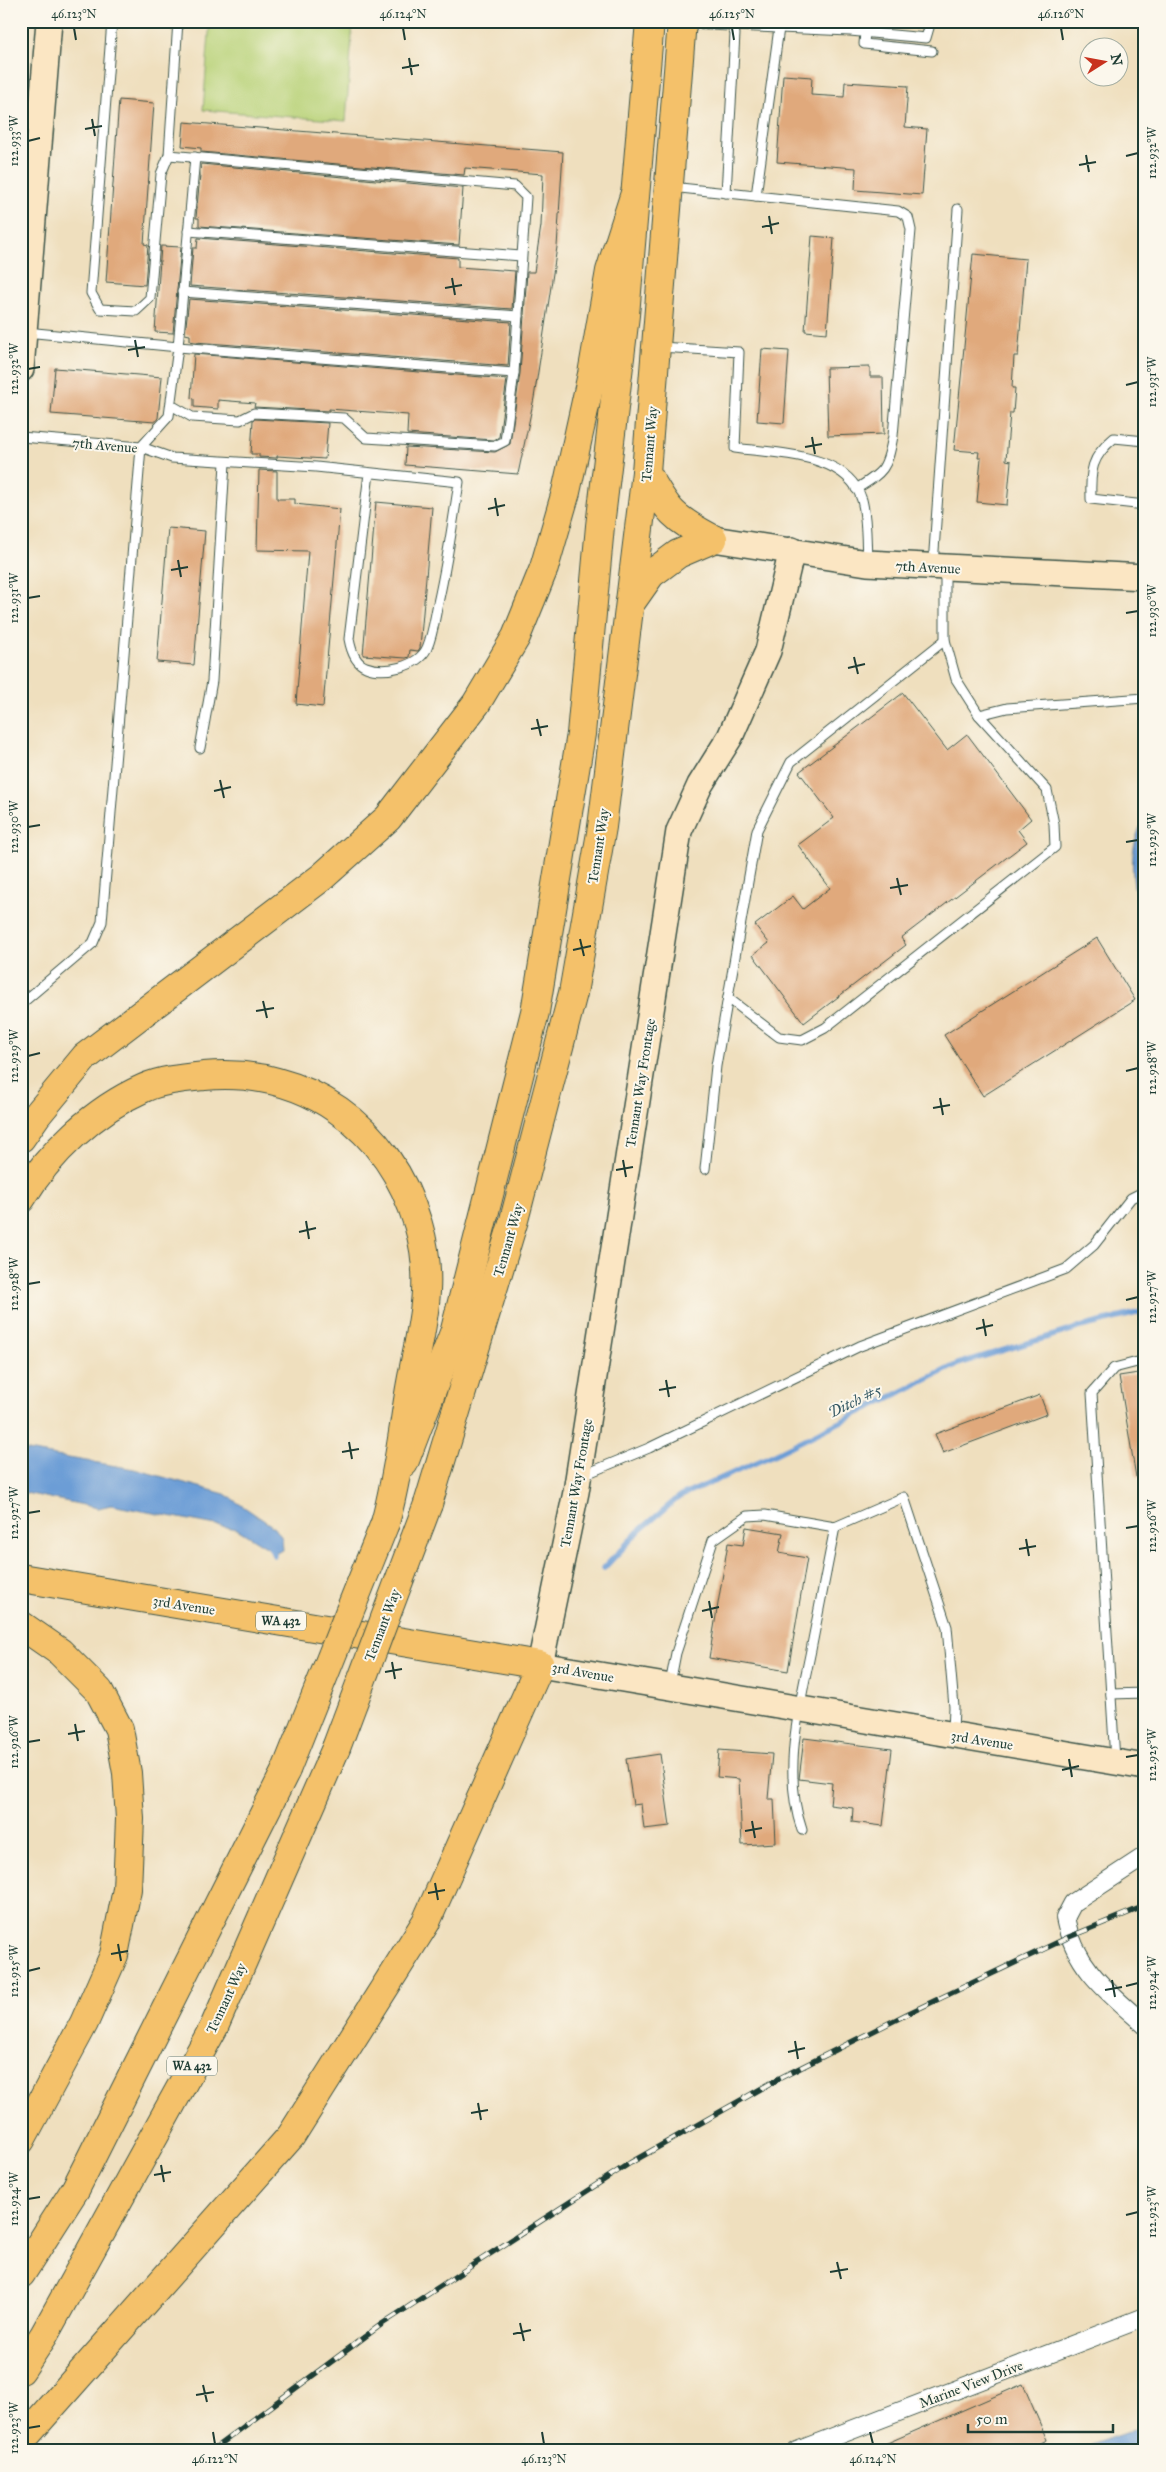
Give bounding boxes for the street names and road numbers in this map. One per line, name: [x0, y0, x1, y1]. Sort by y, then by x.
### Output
street label: Tennant Way: [638, 405, 661, 483]
street label: 7th Avenue: [72, 434, 138, 457]
street label: 7th Avenue: [895, 557, 961, 578]
street label: Tennant Way: [584, 807, 613, 885]
street label: Tennant Way Frontage: [622, 1017, 659, 1149]
street label: Tennant Way: [490, 1201, 527, 1279]
street label: Tennant Way Frontage: [557, 1417, 596, 1549]
street label: Tennant Way: [361, 1586, 404, 1664]
street label: 3rd Avenue: [152, 1592, 216, 1619]
road number: WA 432: [256, 1612, 306, 1630]
street label: 3rd Avenue: [550, 1659, 616, 1686]
street label: 3rd Avenue: [950, 1727, 1014, 1754]
street label: Tennant Way: [203, 1960, 250, 2036]
road number: WA 432: [167, 2056, 217, 2076]
street label: Marine View Drive: [917, 2357, 1026, 2412]

